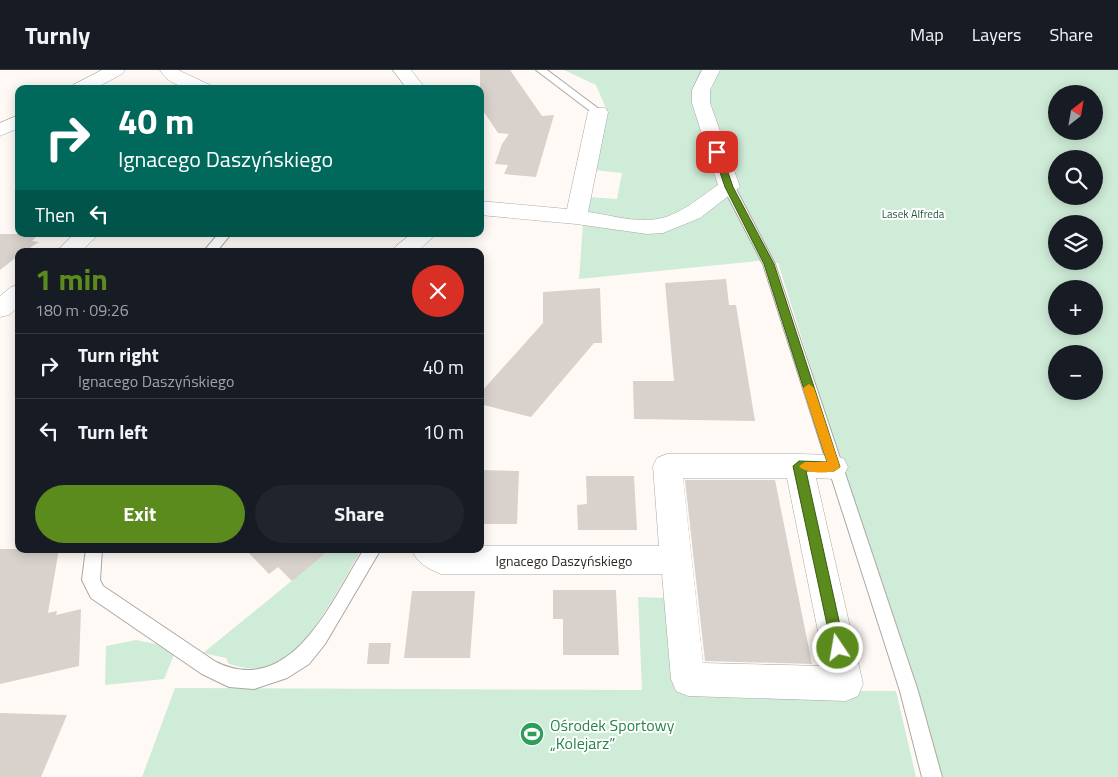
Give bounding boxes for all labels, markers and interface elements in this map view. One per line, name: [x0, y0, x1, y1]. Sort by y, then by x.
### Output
text: Turnly: [25, 17, 90, 53]
text: Map: [910, 21, 944, 48]
text: Layers: [972, 21, 1021, 48]
text: Share: [1049, 21, 1093, 48]
north arrow: [1048, 85, 1102, 140]
map controls: [1048, 85, 1103, 400]
text: 40 m: [118, 94, 194, 148]
icon: right: [35, 105, 100, 170]
pin: [696, 131, 738, 173]
icon: arrive: [703, 138, 731, 166]
text: Ignacego Daszyńskiego: [118, 142, 333, 176]
button: search: [1048, 150, 1103, 205]
text: Then: [35, 200, 75, 229]
icon: left: [85, 200, 113, 228]
park label: Lasek Alfreda: [882, 206, 945, 222]
button: layers: [1048, 215, 1103, 270]
text: 1 min: [35, 256, 108, 302]
button: close: [412, 265, 464, 317]
button: +: [1048, 280, 1103, 335]
text: 180 m · 09:26: [35, 298, 129, 322]
text: Turn right: [78, 340, 159, 369]
button: −: [1048, 345, 1103, 400]
icon: right: [35, 352, 63, 380]
text: 40 m: [423, 352, 464, 381]
text: Ignacego Daszyńskiego: [78, 369, 235, 393]
icon: left: [35, 417, 63, 445]
text: Turn left: [78, 417, 148, 446]
text: 10 m: [423, 417, 464, 446]
button: Exit: [35, 485, 245, 543]
button: Share: [255, 485, 464, 543]
street label: Ignacego Daszyńskiego: [496, 550, 632, 571]
position arrow: [811, 621, 863, 673]
place label: Ośrodek Sportowy „Kolejarz”: [550, 713, 675, 755]
sports icon: Ośrodek Sportowy „Kolejarz”: [519, 721, 545, 747]

